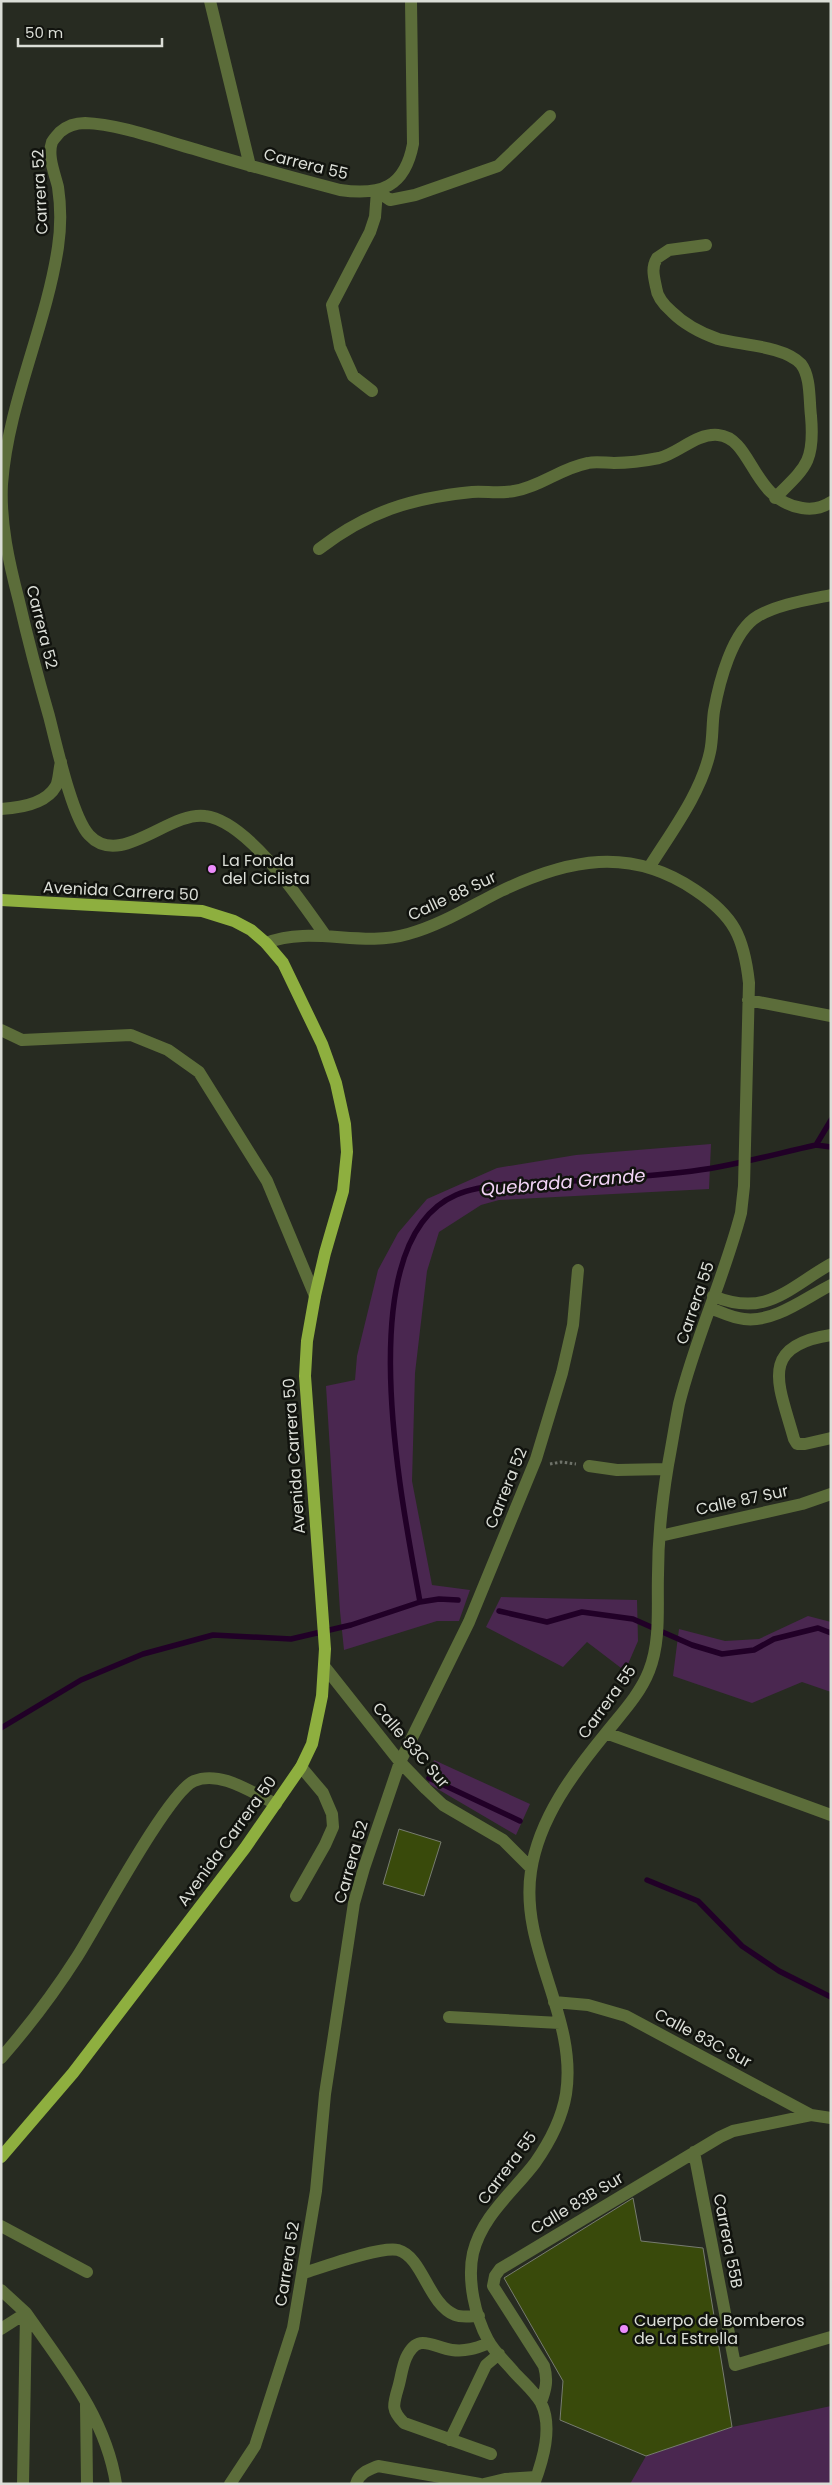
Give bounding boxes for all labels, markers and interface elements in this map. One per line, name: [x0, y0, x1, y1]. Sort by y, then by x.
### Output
scale bar: [18, 15, 161, 47]
text: 50 m: [25, 22, 63, 43]
street label: Carrera 55: [261, 142, 351, 186]
street label: Carrera 52: [26, 149, 54, 235]
street label: Carrera 52: [21, 583, 63, 671]
place label: La Fonda del Ciclista: [222, 849, 310, 890]
marker: La Fonda del Ciclista: [206, 863, 218, 875]
street label: Calle 88 Sur: [404, 865, 500, 927]
street label: Avenida Carrera 50: [43, 875, 199, 907]
water label: Quebrada Grande: [480, 1162, 646, 1202]
street label: Carrera 55: [670, 1259, 720, 1347]
street label: Avenida Carrera 50: [277, 1377, 311, 1535]
street label: Carrera 52: [479, 1444, 533, 1532]
street label: Calle 87 Sur: [694, 1479, 790, 1521]
street label: Carrera 55: [572, 1660, 642, 1744]
street label: Calle 83C Sur: [367, 1697, 455, 1793]
street label: Avenida Carrera 50: [172, 1771, 282, 1911]
street label: Carrera 52: [328, 1818, 374, 1906]
street label: Calle 83C Sur: [650, 2003, 756, 2073]
street label: Carrera 55: [472, 2127, 542, 2209]
street label: Calle 83B Sur: [526, 2166, 628, 2240]
street label: Carrera 55B: [708, 2192, 748, 2290]
street label: Carrera 52: [269, 2220, 305, 2308]
place label: Cuerpo de Bomberos de La Estrella: [634, 2309, 805, 2350]
marker: Cuerpo de Bomberos de La Estrella: [618, 2323, 630, 2335]

